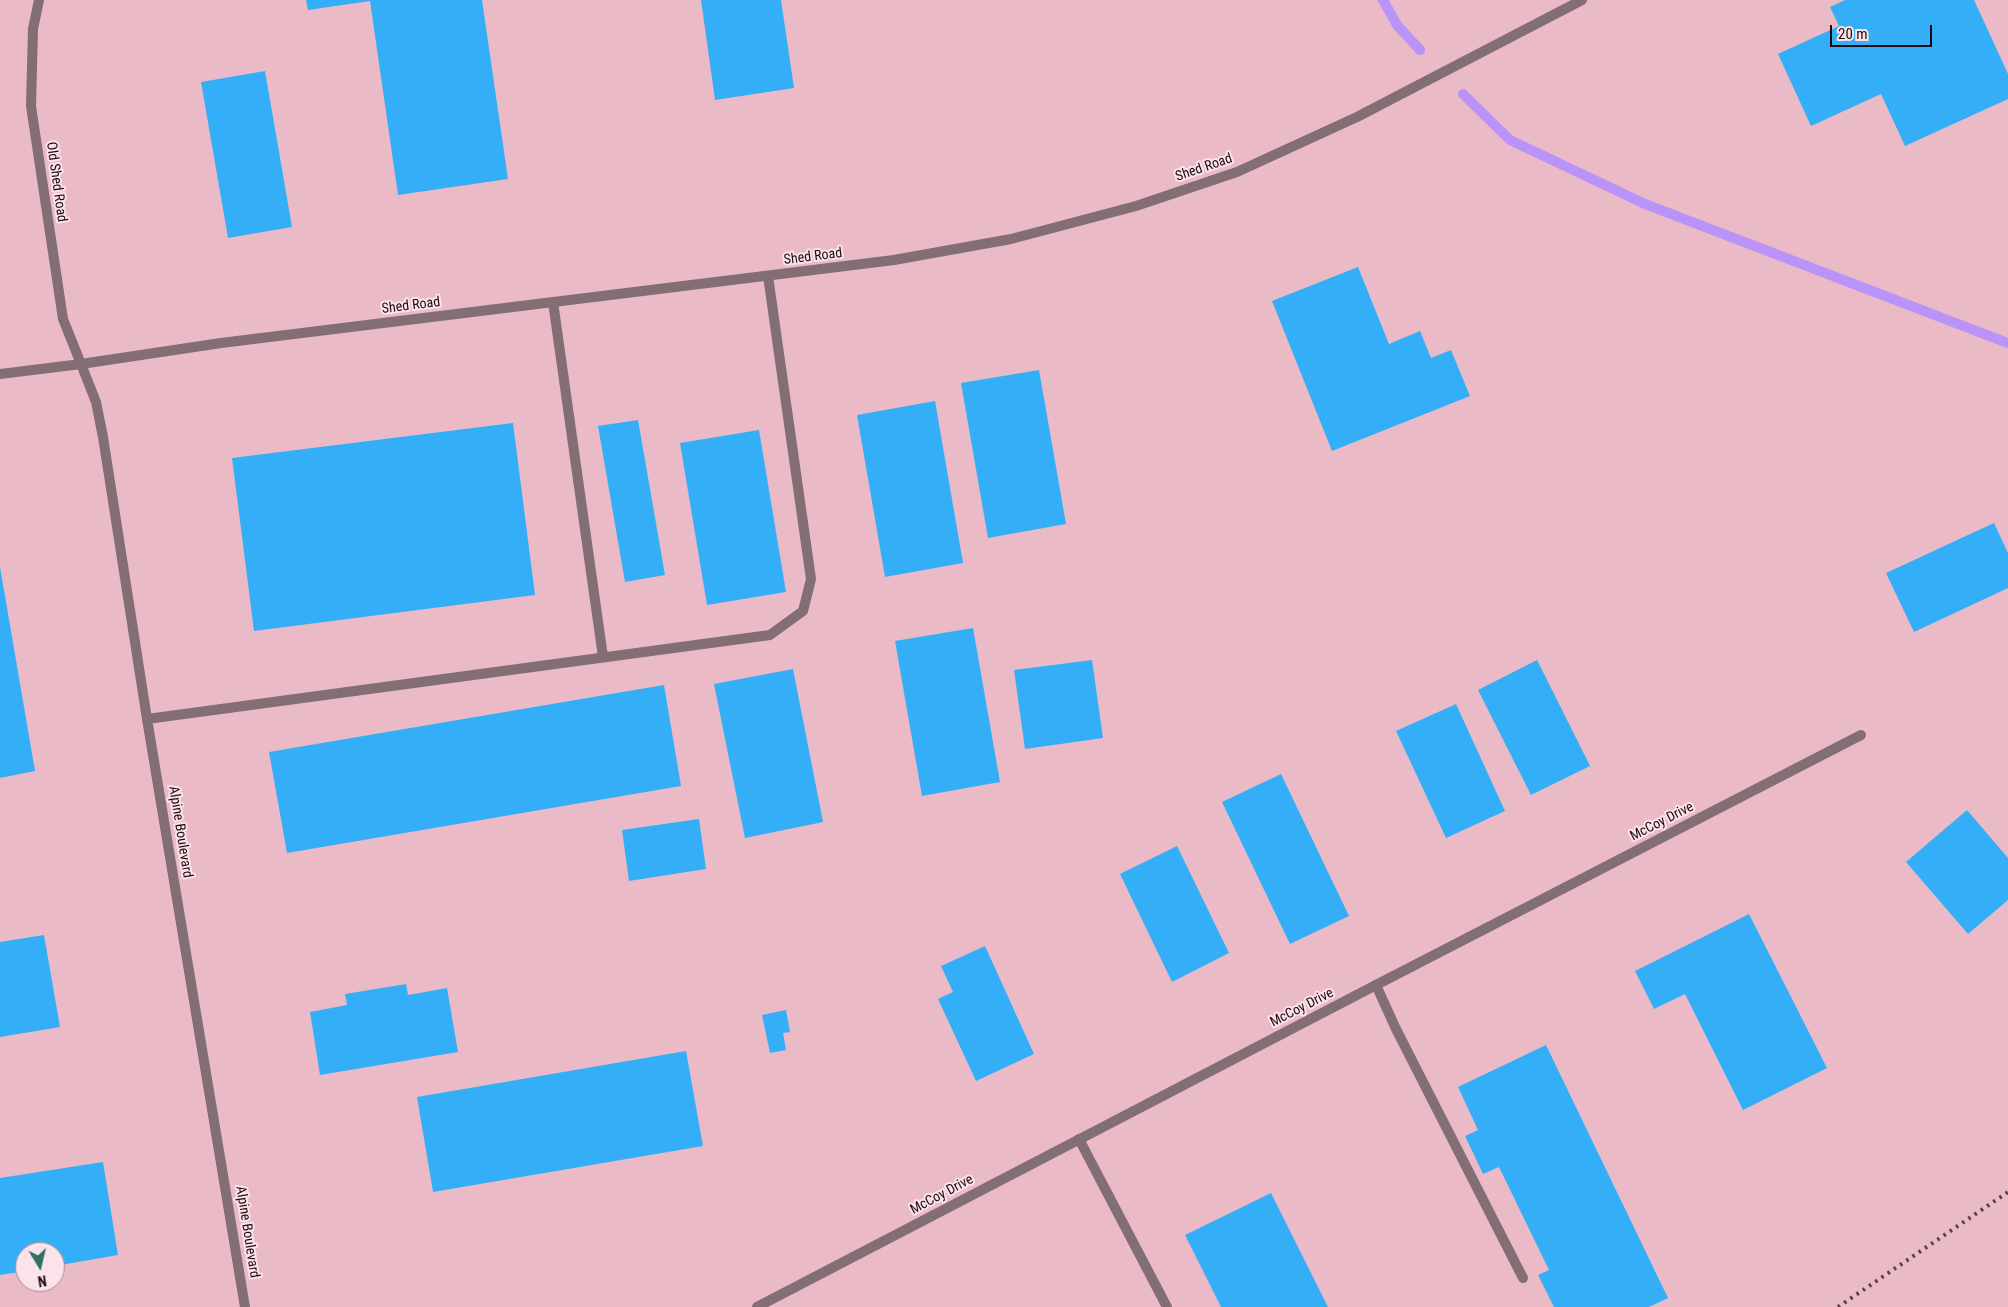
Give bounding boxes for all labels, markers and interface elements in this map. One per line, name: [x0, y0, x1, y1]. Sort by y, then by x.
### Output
scale bar: [1833, 15, 1936, 47]
text: 20 m: [1838, 25, 1868, 43]
street label: Old Shed Road: [42, 141, 70, 223]
street label: Shed Road: [1173, 150, 1235, 186]
street label: Shed Road: [783, 245, 843, 269]
street label: Shed Road: [381, 294, 441, 318]
street label: Alpine Boulevard: [164, 785, 196, 879]
street label: McCoy Drive: [1628, 799, 1696, 845]
street label: McCoy Drive: [1268, 985, 1336, 1031]
street label: McCoy Drive: [908, 1171, 976, 1219]
street label: Alpine Boulevard: [231, 1185, 263, 1279]
north arrow: [15, 1242, 65, 1292]
text: N: [37, 1272, 48, 1289]

